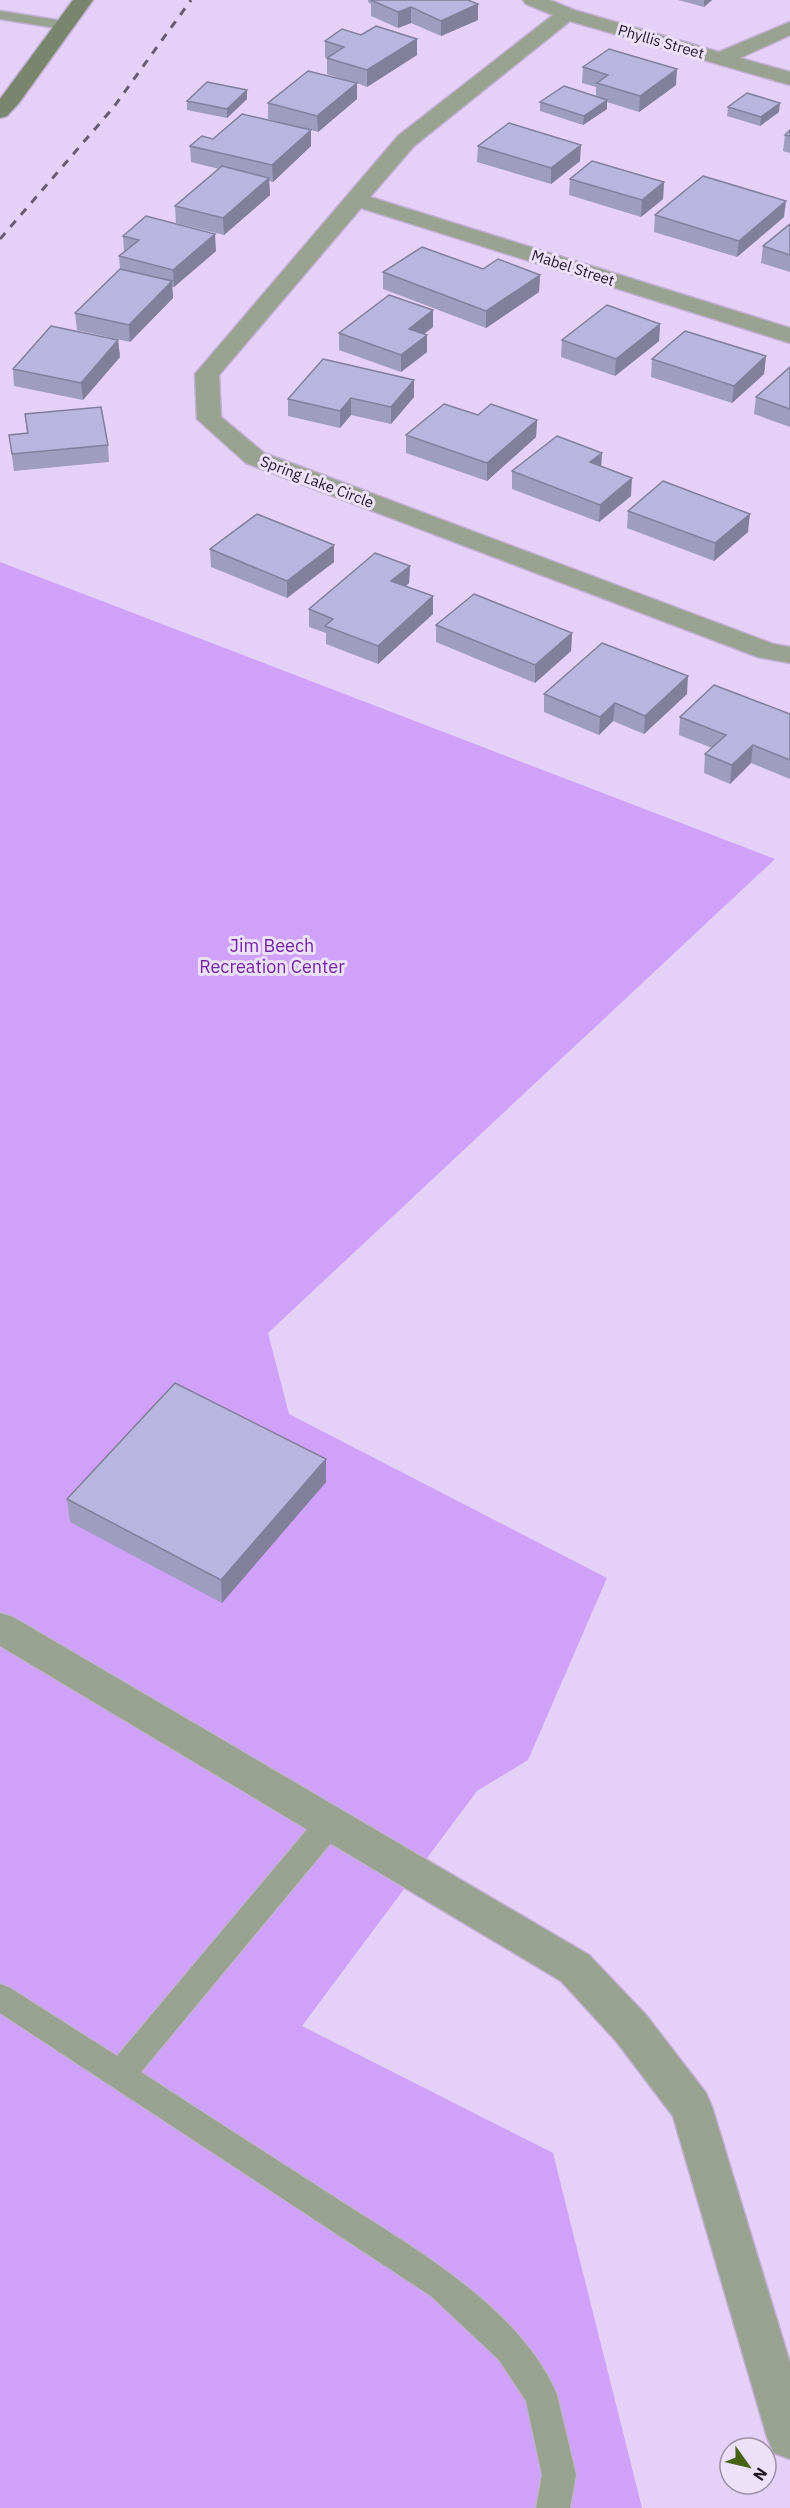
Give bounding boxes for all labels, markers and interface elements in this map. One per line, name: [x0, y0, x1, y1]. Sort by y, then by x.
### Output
street label: Phyllis Street: [616, 20, 706, 63]
street label: Mabel Street: [529, 245, 617, 290]
street label: Spring Lake Circle: [258, 451, 377, 512]
park label: Jim Beech Recreation Center: [199, 934, 345, 978]
north arrow: [718, 2436, 778, 2496]
text: N: [749, 2464, 772, 2485]

